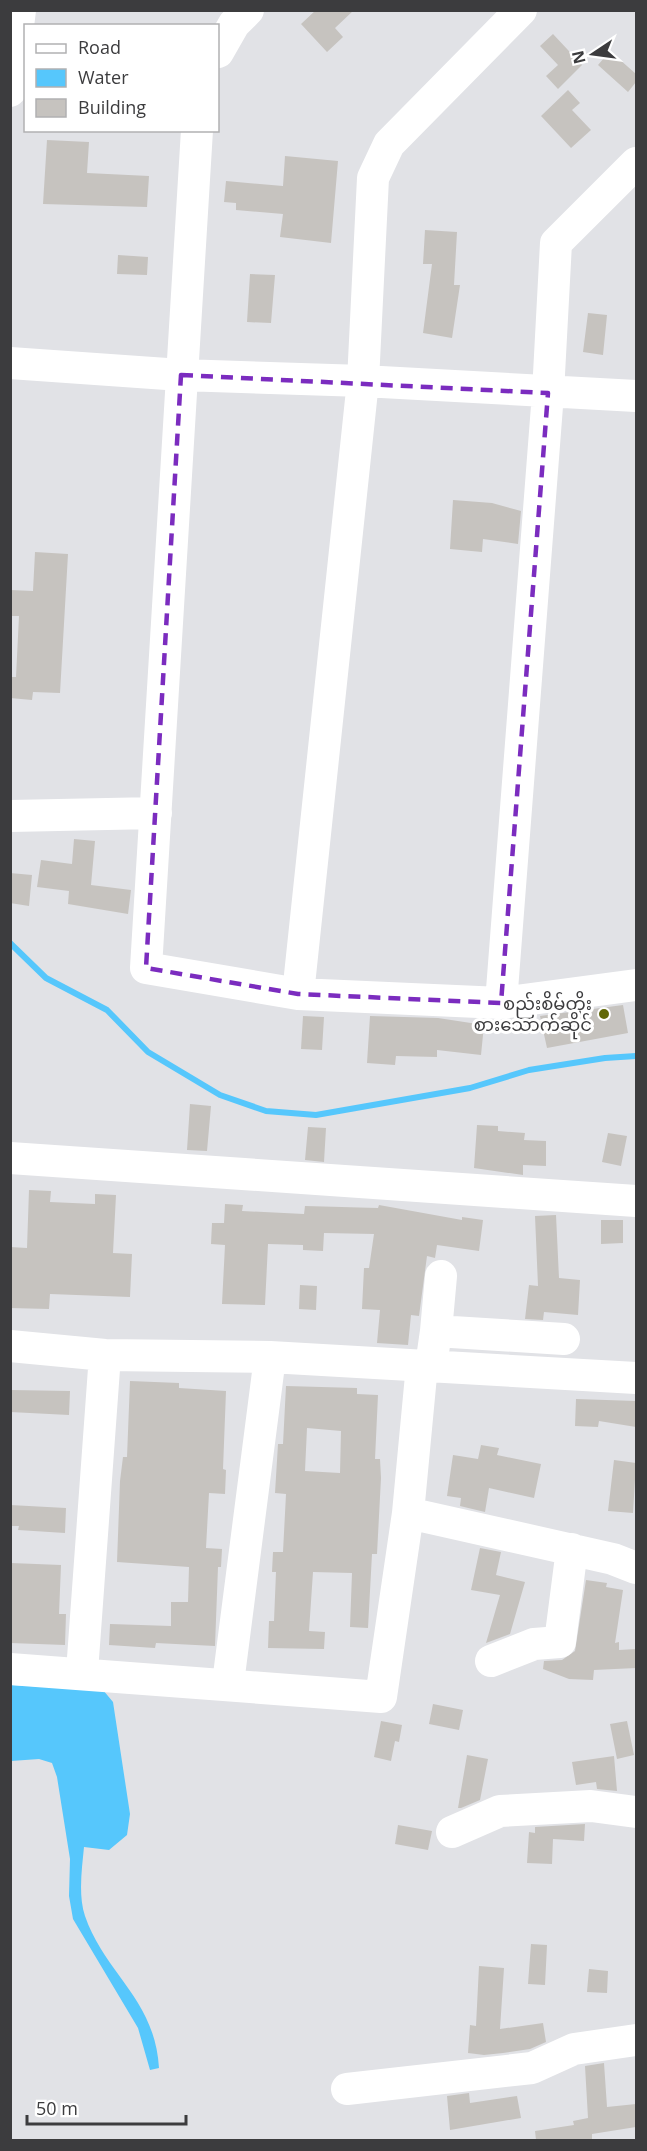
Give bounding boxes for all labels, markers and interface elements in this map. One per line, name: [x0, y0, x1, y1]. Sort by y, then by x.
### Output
legend: [24, 24, 219, 132]
north arrow: [563, 24, 623, 84]
text: Road: [78, 35, 121, 59]
text: N: [566, 49, 591, 66]
text: Water: [78, 65, 129, 89]
text: Building: [78, 95, 146, 119]
place label: စည်းစိမ်တိုး စားသောက်ဆိုင်: [474, 990, 592, 1040]
marker: စည်းစိမ်တိုး စားသောက်ဆိုင်: [597, 1007, 611, 1021]
scale bar: [27, 2088, 186, 2126]
text: 50 m: [36, 2096, 78, 2120]

